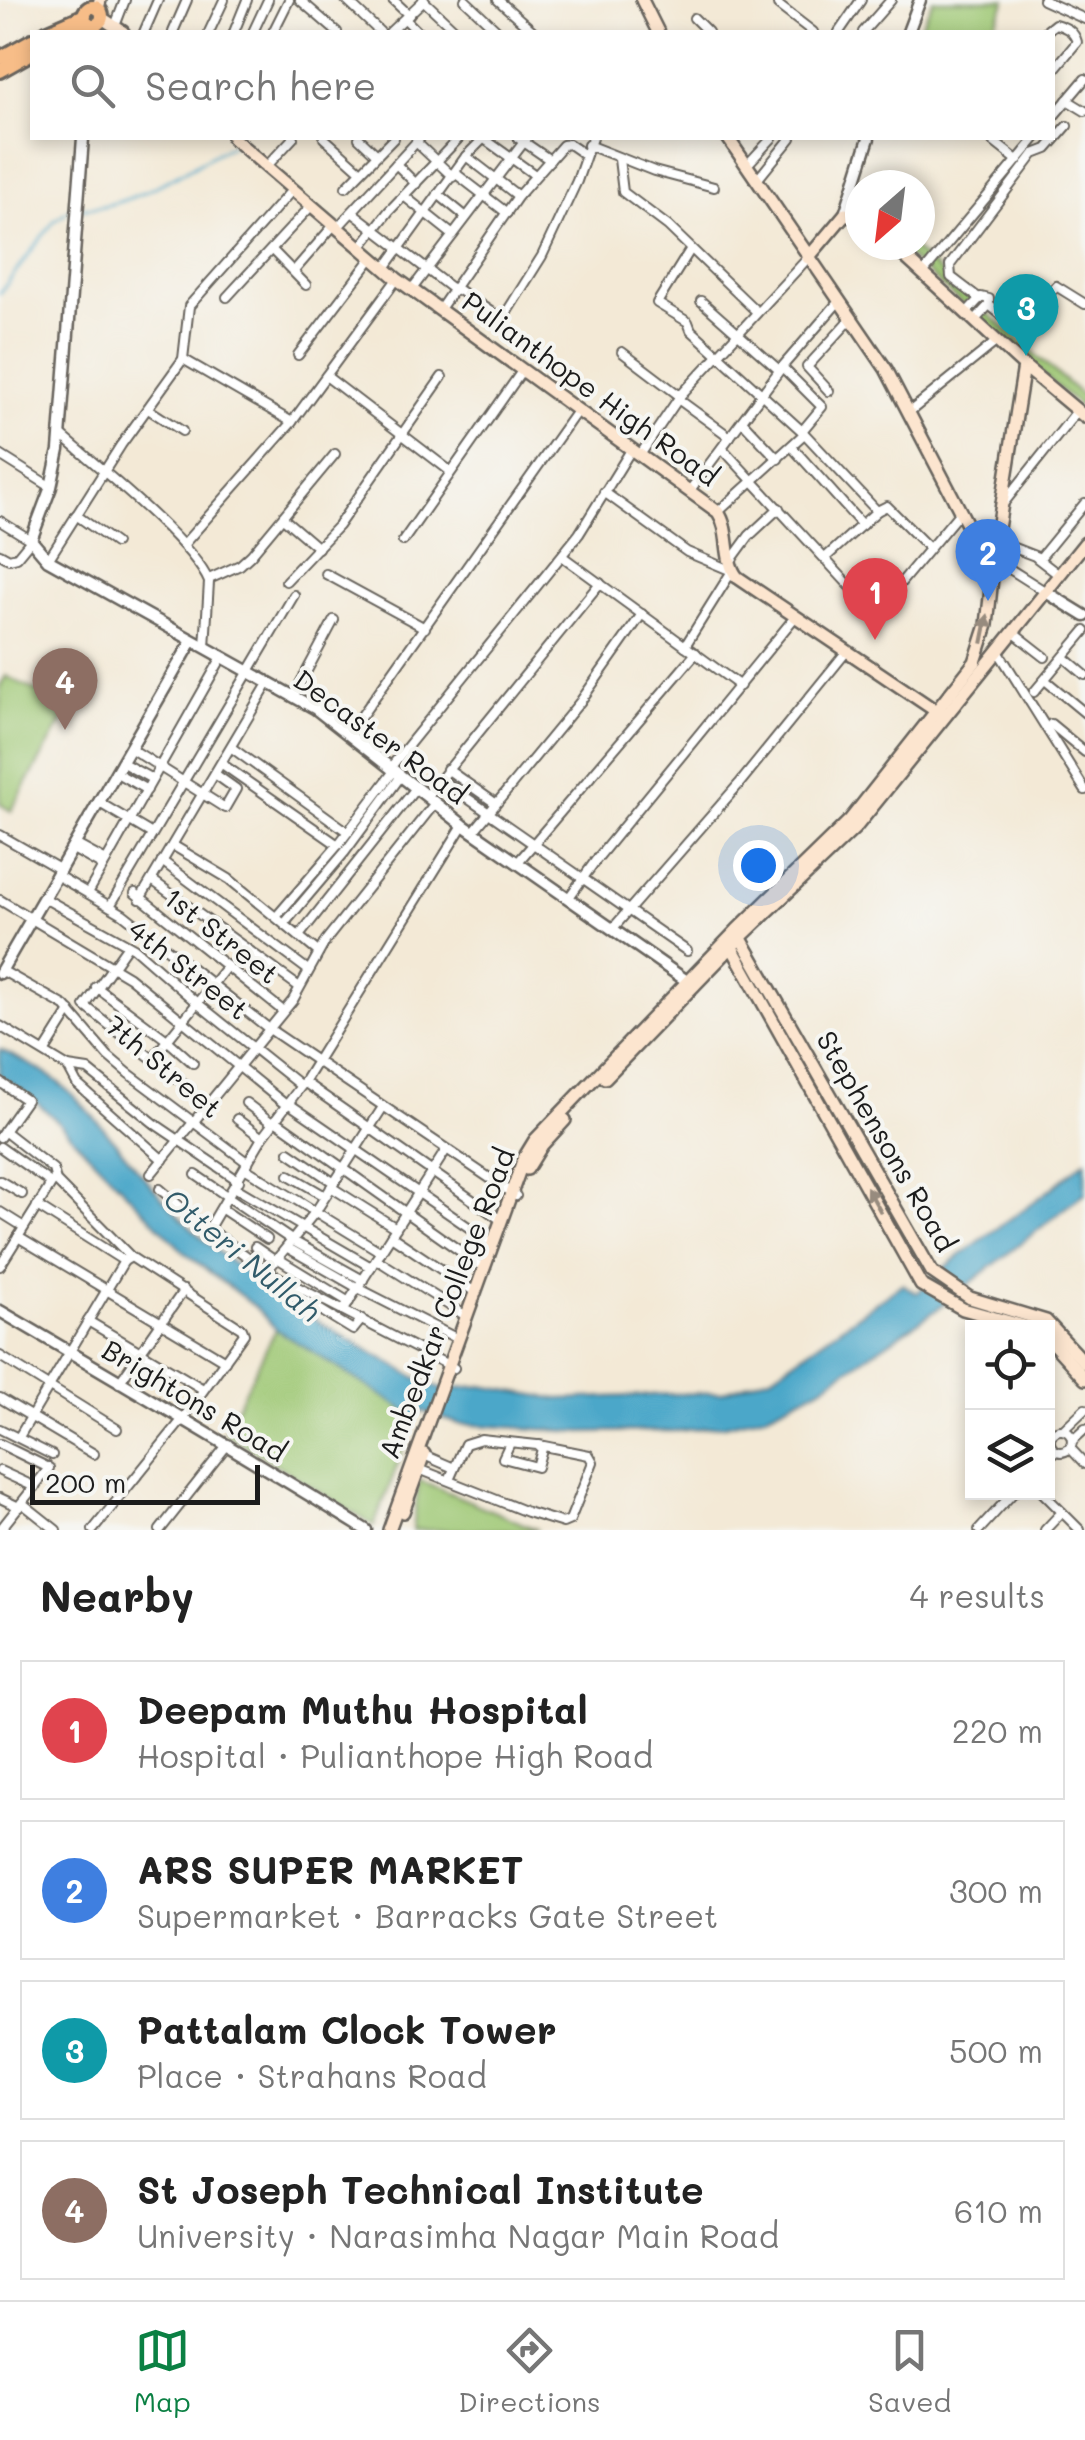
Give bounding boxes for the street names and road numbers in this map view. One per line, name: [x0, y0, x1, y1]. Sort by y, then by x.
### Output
street label: Pulianthope High Road: [456, 283, 726, 493]
street label: Decaster Road: [287, 661, 475, 811]
street label: 1st Street: [157, 879, 287, 991]
street label: 4th Street: [122, 911, 256, 1027]
street label: 7th Street: [98, 1007, 230, 1125]
street label: Stephensons Road: [809, 1024, 965, 1258]
street label: Ambedkar College Road: [370, 1142, 522, 1464]
street label: Brightons Road: [96, 1331, 294, 1469]

